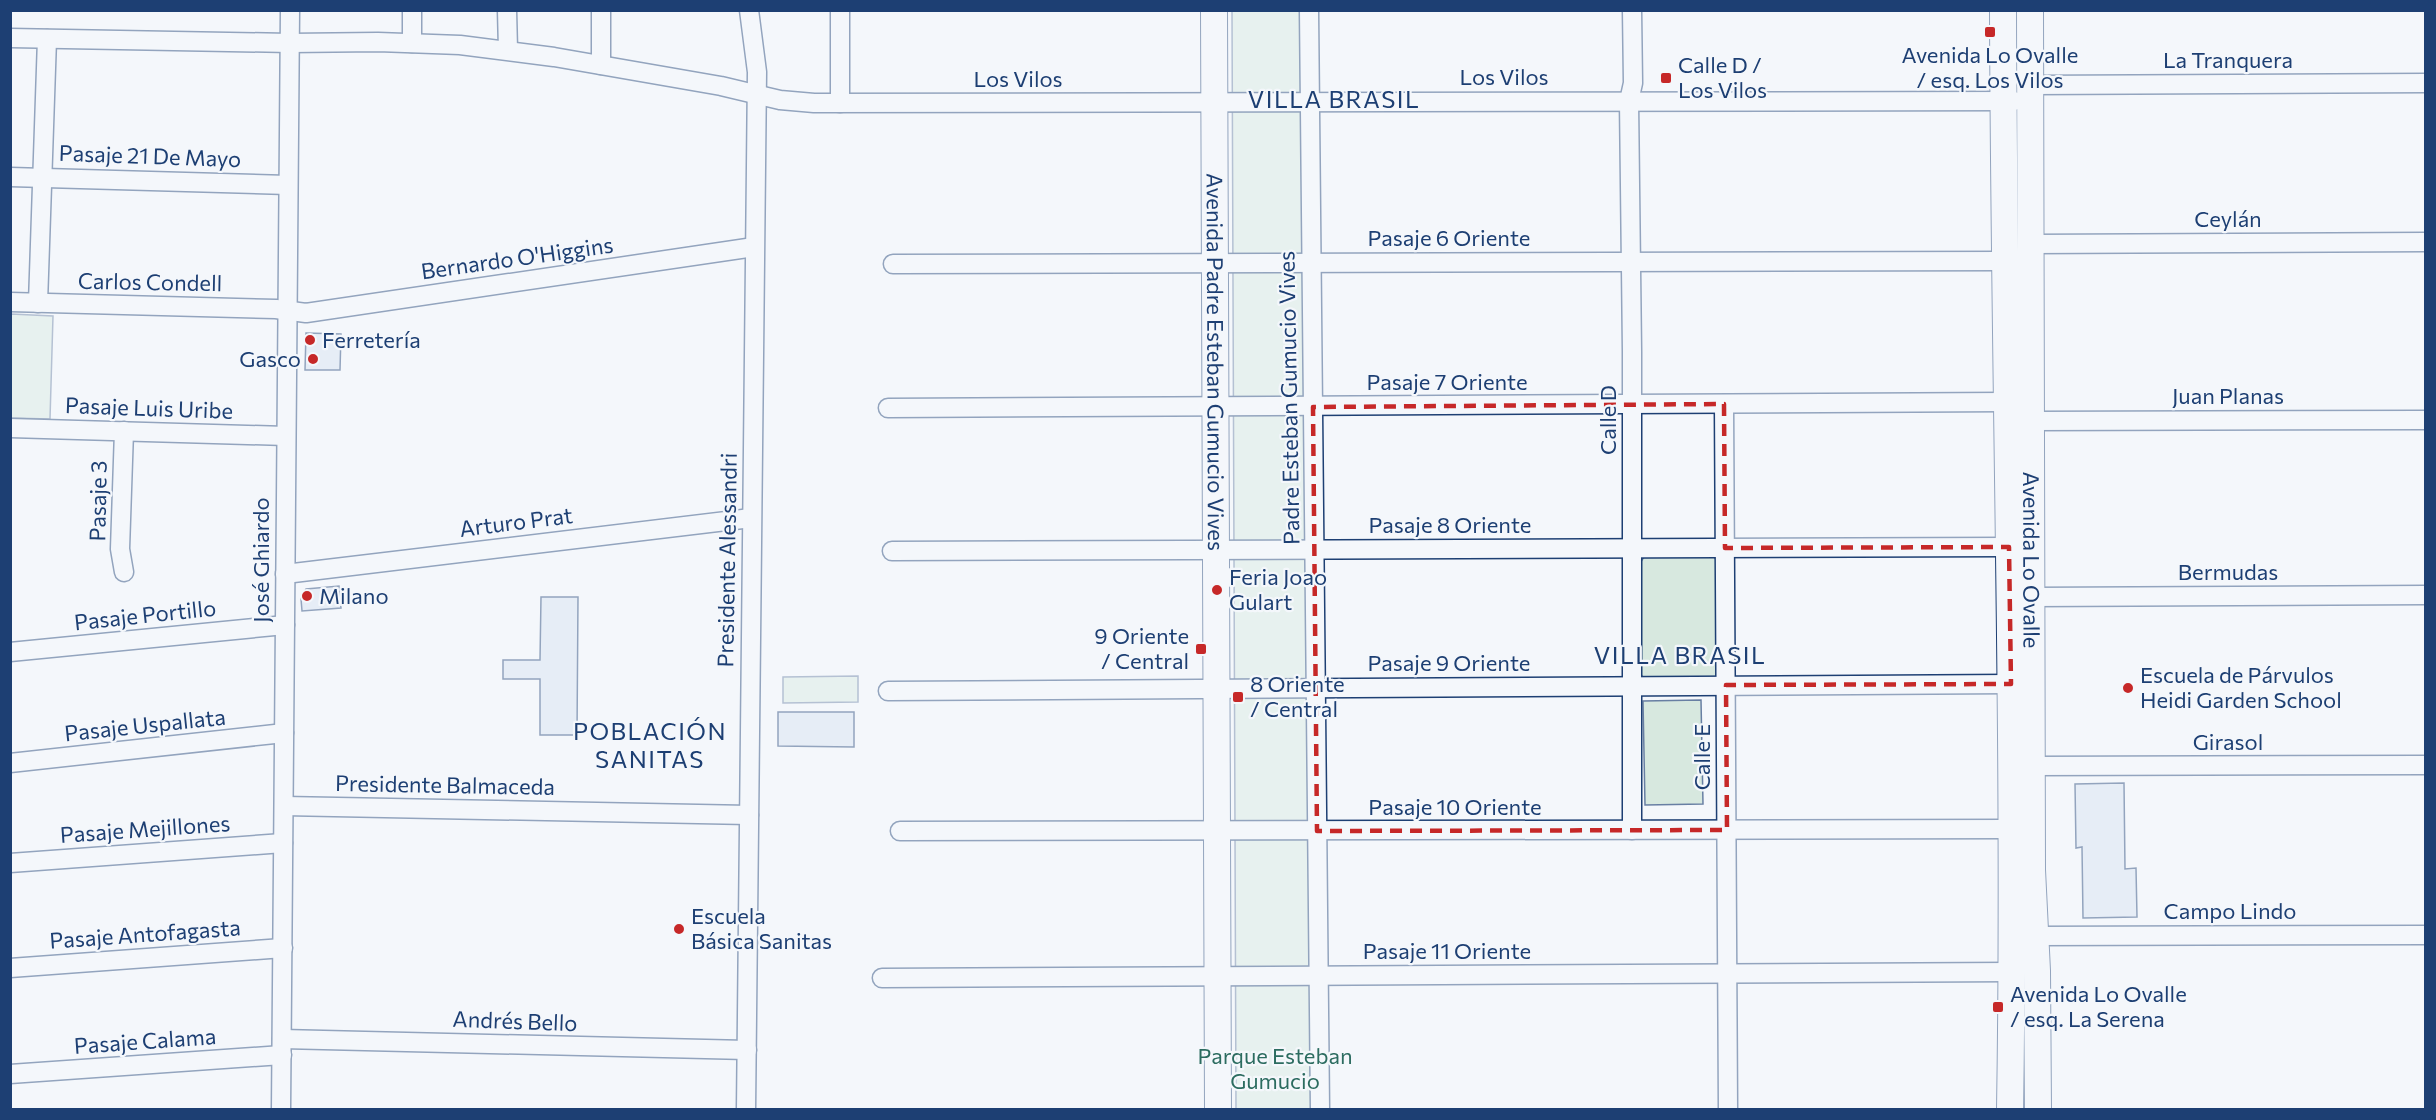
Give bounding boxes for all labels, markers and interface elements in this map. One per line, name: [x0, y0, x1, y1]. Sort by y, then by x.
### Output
marker: Avenida Lo Ovalle / esq. Los Vilos: [1983, 25, 1997, 39]
place label: Avenida Lo Ovalle / esq. Los Vilos: [1902, 41, 2078, 93]
street label: La Tranquera: [2163, 46, 2293, 73]
place label: Calle D / Los Vilos: [1678, 51, 1767, 103]
street label: Los Vilos: [1459, 63, 1549, 90]
street label: Los Vilos: [973, 65, 1063, 92]
marker: Calle D / Los Vilos: [1659, 71, 1673, 85]
district label: VILLA BRASIL: [1248, 84, 1420, 113]
street label: Pasaje 21 De Mayo: [58, 139, 242, 172]
street label: Avenida Padre Esteban Gumucio Vives: [1202, 173, 1230, 551]
street label: Ceylán: [2194, 205, 2262, 232]
street label: Pasaje 6 Oriente: [1368, 224, 1530, 251]
street label: Bernardo O'Higgins: [419, 231, 615, 284]
street label: Padre Esteban Gumucio Vives: [1272, 251, 1305, 545]
street label: Carlos Condell: [78, 267, 222, 296]
place label: Ferretería: [322, 326, 421, 353]
marker: Ferretería: [303, 333, 317, 347]
place label: Gasco: [239, 345, 301, 372]
marker: Gasco: [306, 352, 320, 366]
street label: Pasaje 7 Oriente: [1366, 368, 1528, 395]
street label: Juan Planas: [2172, 382, 2284, 409]
street label: Calle D: [1594, 385, 1621, 455]
street label: Pasaje Luis Uribe: [65, 391, 234, 424]
street label: Presidente Alessandri: [711, 452, 742, 668]
street label: Pasaje 3: [83, 460, 112, 542]
street label: Avenida Lo Ovalle: [2018, 471, 2045, 648]
street label: José Ghiardo: [247, 497, 274, 623]
street label: Arturo Prat: [458, 501, 574, 542]
street label: Pasaje 8 Oriente: [1369, 511, 1531, 538]
street label: Bermudas: [2178, 558, 2278, 585]
place label: Feria Joao Gulart: [1229, 563, 1327, 615]
place label: Milano: [319, 582, 389, 609]
marker: Feria Joao Gulart: [1210, 583, 1224, 597]
marker: Milano: [300, 589, 314, 603]
street label: Pasaje Portillo: [73, 594, 217, 635]
place label: 9 Oriente / Central: [1094, 622, 1189, 674]
district label: VILLA BRASIL: [1594, 640, 1766, 669]
marker: 9 Oriente / Central: [1194, 642, 1208, 656]
street label: Pasaje 9 Oriente: [1368, 649, 1530, 676]
place label: Escuela de Párvulos Heidi Garden School: [2140, 661, 2342, 713]
place label: 8 Oriente / Central: [1250, 670, 1345, 722]
marker: Escuela de Párvulos Heidi Garden School: [2121, 681, 2135, 695]
marker: 8 Oriente / Central: [1231, 690, 1245, 704]
street label: Pasaje Uspallata: [63, 703, 227, 746]
district label: POBLACIÓN SANITAS: [573, 716, 727, 773]
street label: Calle E: [1688, 724, 1715, 790]
street label: Girasol: [2193, 728, 2263, 755]
street label: Presidente Balmaceda: [335, 769, 555, 800]
street label: Pasaje 10 Oriente: [1368, 793, 1542, 820]
street label: Pasaje Mejillones: [59, 809, 231, 848]
street label: Campo Lindo: [2164, 897, 2296, 924]
place label: Escuela Básica Sanitas: [691, 902, 832, 954]
street label: Pasaje Antofagasta: [48, 913, 241, 954]
marker: Escuela Básica Sanitas: [672, 922, 686, 936]
street label: Pasaje 11 Oriente: [1363, 937, 1531, 964]
place label: Avenida Lo Ovalle / esq. La Serena: [2010, 980, 2187, 1032]
marker: Avenida Lo Ovalle / esq. La Serena: [1991, 1000, 2005, 1014]
street label: Andrés Bello: [452, 1005, 578, 1036]
street label: Pasaje Calama: [73, 1022, 217, 1059]
park label: Parque Esteban Gumucio: [1197, 1042, 1353, 1094]

